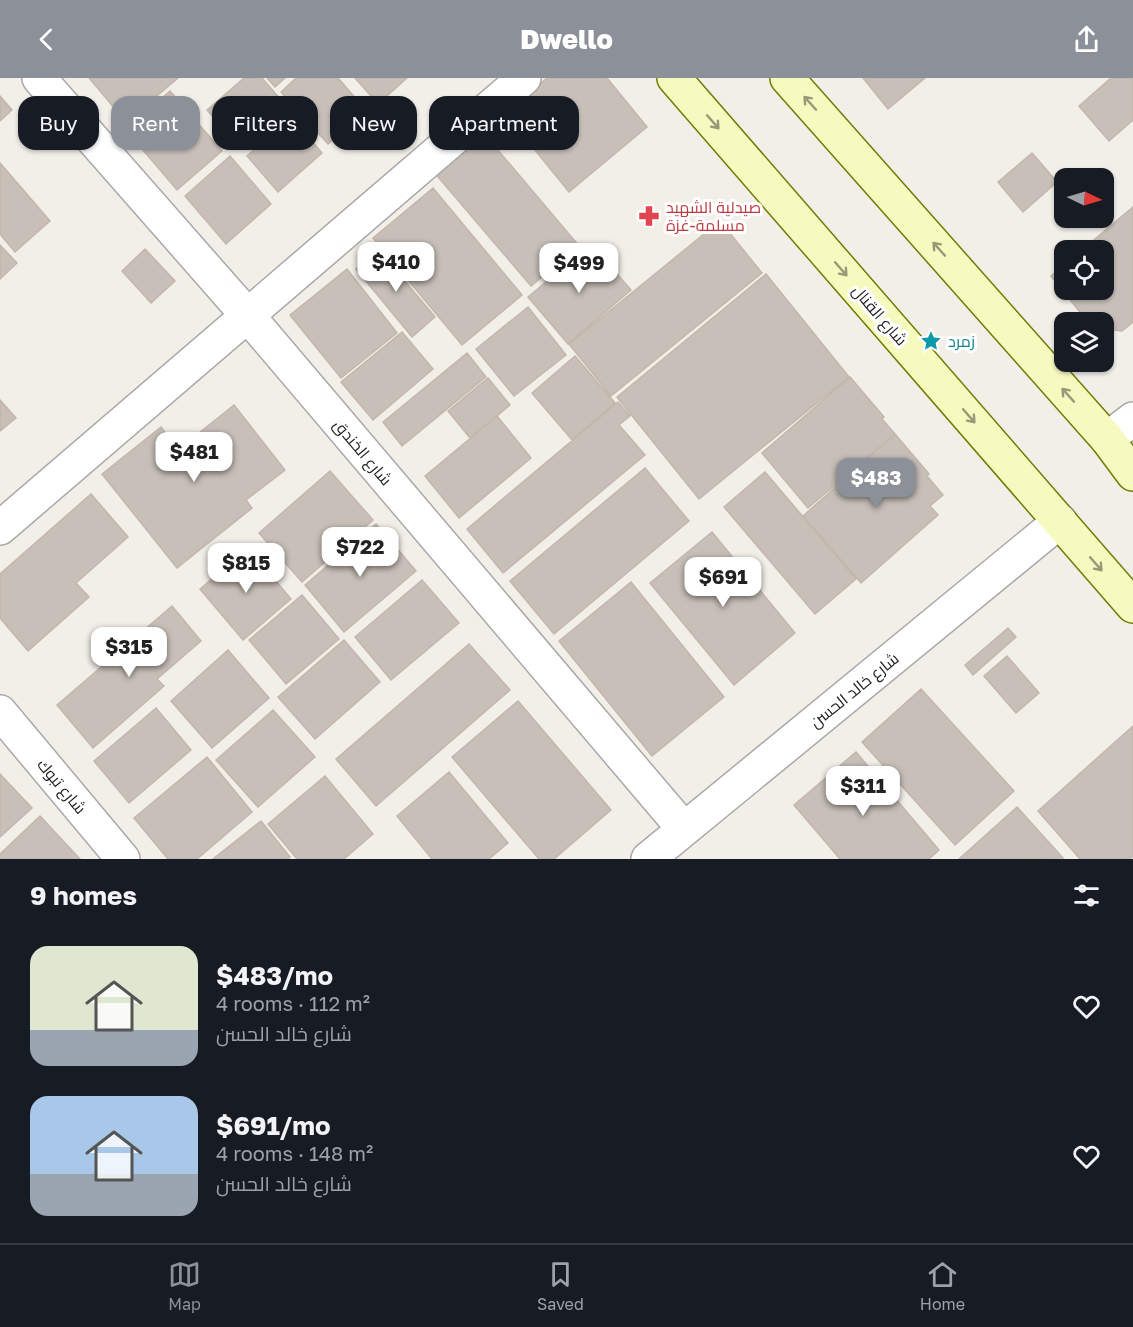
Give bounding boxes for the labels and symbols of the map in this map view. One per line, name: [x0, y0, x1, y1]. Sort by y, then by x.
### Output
one-way arrow: [803, 96, 817, 111]
one-way arrow: [706, 114, 719, 130]
north arrow: [1054, 168, 1114, 228]
place label: صيدلية الشهيد مسلمة-غزة: [666, 197, 761, 235]
pharmacy icon: صيدلية الشهيد مسلمة-غزة: [637, 204, 661, 228]
pin: $410: [360, 242, 432, 293]
one-way arrow: [932, 242, 946, 257]
pin: $499: [543, 243, 615, 294]
one-way arrow: [834, 261, 847, 277]
street label: شارع القنال: [847, 281, 912, 351]
place icon: زمرد: [919, 329, 943, 353]
place label: زمرد: [948, 331, 975, 351]
one-way arrow: [1061, 388, 1075, 403]
one-way arrow: [962, 408, 975, 424]
street label: شارع الخندق: [328, 415, 397, 491]
pin: $481: [158, 432, 230, 483]
pin: $483: [840, 458, 912, 509]
pin: $722: [324, 527, 396, 578]
pin: $815: [210, 543, 282, 594]
one-way arrow: [1089, 555, 1103, 571]
pin: $691: [687, 557, 759, 608]
pin: $315: [93, 627, 165, 678]
street label: شارع خالد الحسن: [806, 648, 904, 733]
street label: شارع تبوك: [32, 754, 91, 819]
pin: $311: [827, 766, 899, 817]

